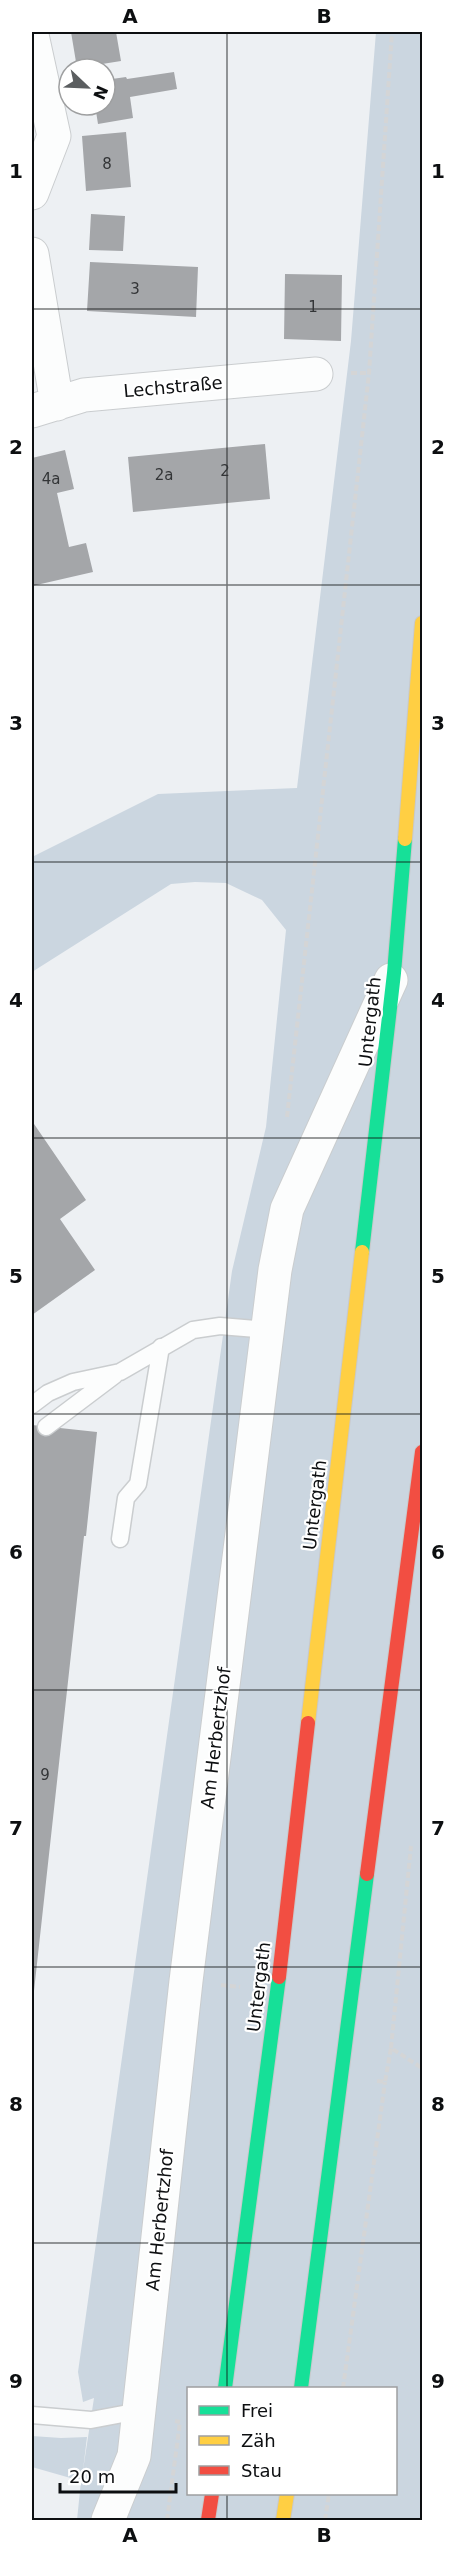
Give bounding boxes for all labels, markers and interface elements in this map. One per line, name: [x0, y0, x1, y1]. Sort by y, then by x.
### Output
text: A: [122, 4, 138, 28]
text: B: [316, 4, 332, 28]
north arrow: [57, 57, 117, 117]
text: N: [89, 83, 112, 103]
house number: 8: [102, 155, 112, 173]
text: 1: [9, 159, 23, 183]
text: 1: [431, 159, 445, 183]
house number: 3: [130, 280, 140, 298]
house number: 1: [308, 298, 318, 316]
street label: Lechstraße: [123, 372, 223, 401]
text: 2: [9, 435, 23, 459]
text: 2: [431, 435, 445, 459]
house number: 2: [220, 462, 230, 480]
house number: 2a: [155, 466, 173, 484]
house number: 4a: [42, 470, 60, 488]
text: 3: [9, 711, 23, 735]
text: 3: [431, 711, 445, 735]
street label: Untergath: [354, 976, 385, 1068]
text: 4: [9, 988, 23, 1012]
text: 4: [431, 988, 445, 1012]
text: 5: [9, 1264, 23, 1288]
text: 5: [431, 1264, 445, 1288]
street label: Untergath: [299, 1459, 330, 1551]
text: 6: [9, 1540, 23, 1564]
text: 6: [431, 1540, 445, 1564]
street label: Am Herbertzhof: [196, 1665, 235, 1810]
house number: 9: [40, 1766, 50, 1784]
text: 7: [9, 1816, 23, 1840]
text: 7: [431, 1816, 445, 1840]
street label: Untergath: [243, 1941, 274, 2033]
text: 8: [9, 2092, 23, 2116]
text: 8: [431, 2092, 445, 2116]
street label: Am Herbertzhof: [142, 2147, 177, 2292]
text: 9: [9, 2369, 23, 2393]
text: 9: [431, 2369, 445, 2393]
legend: [187, 2387, 397, 2495]
text: Frei: [241, 2400, 273, 2421]
text: Zäh: [241, 2430, 276, 2451]
scale bar: [60, 2456, 176, 2494]
text: Stau: [241, 2460, 282, 2481]
text: 20 m: [69, 2466, 115, 2487]
text: A: [122, 2523, 138, 2547]
text: B: [316, 2523, 332, 2547]

